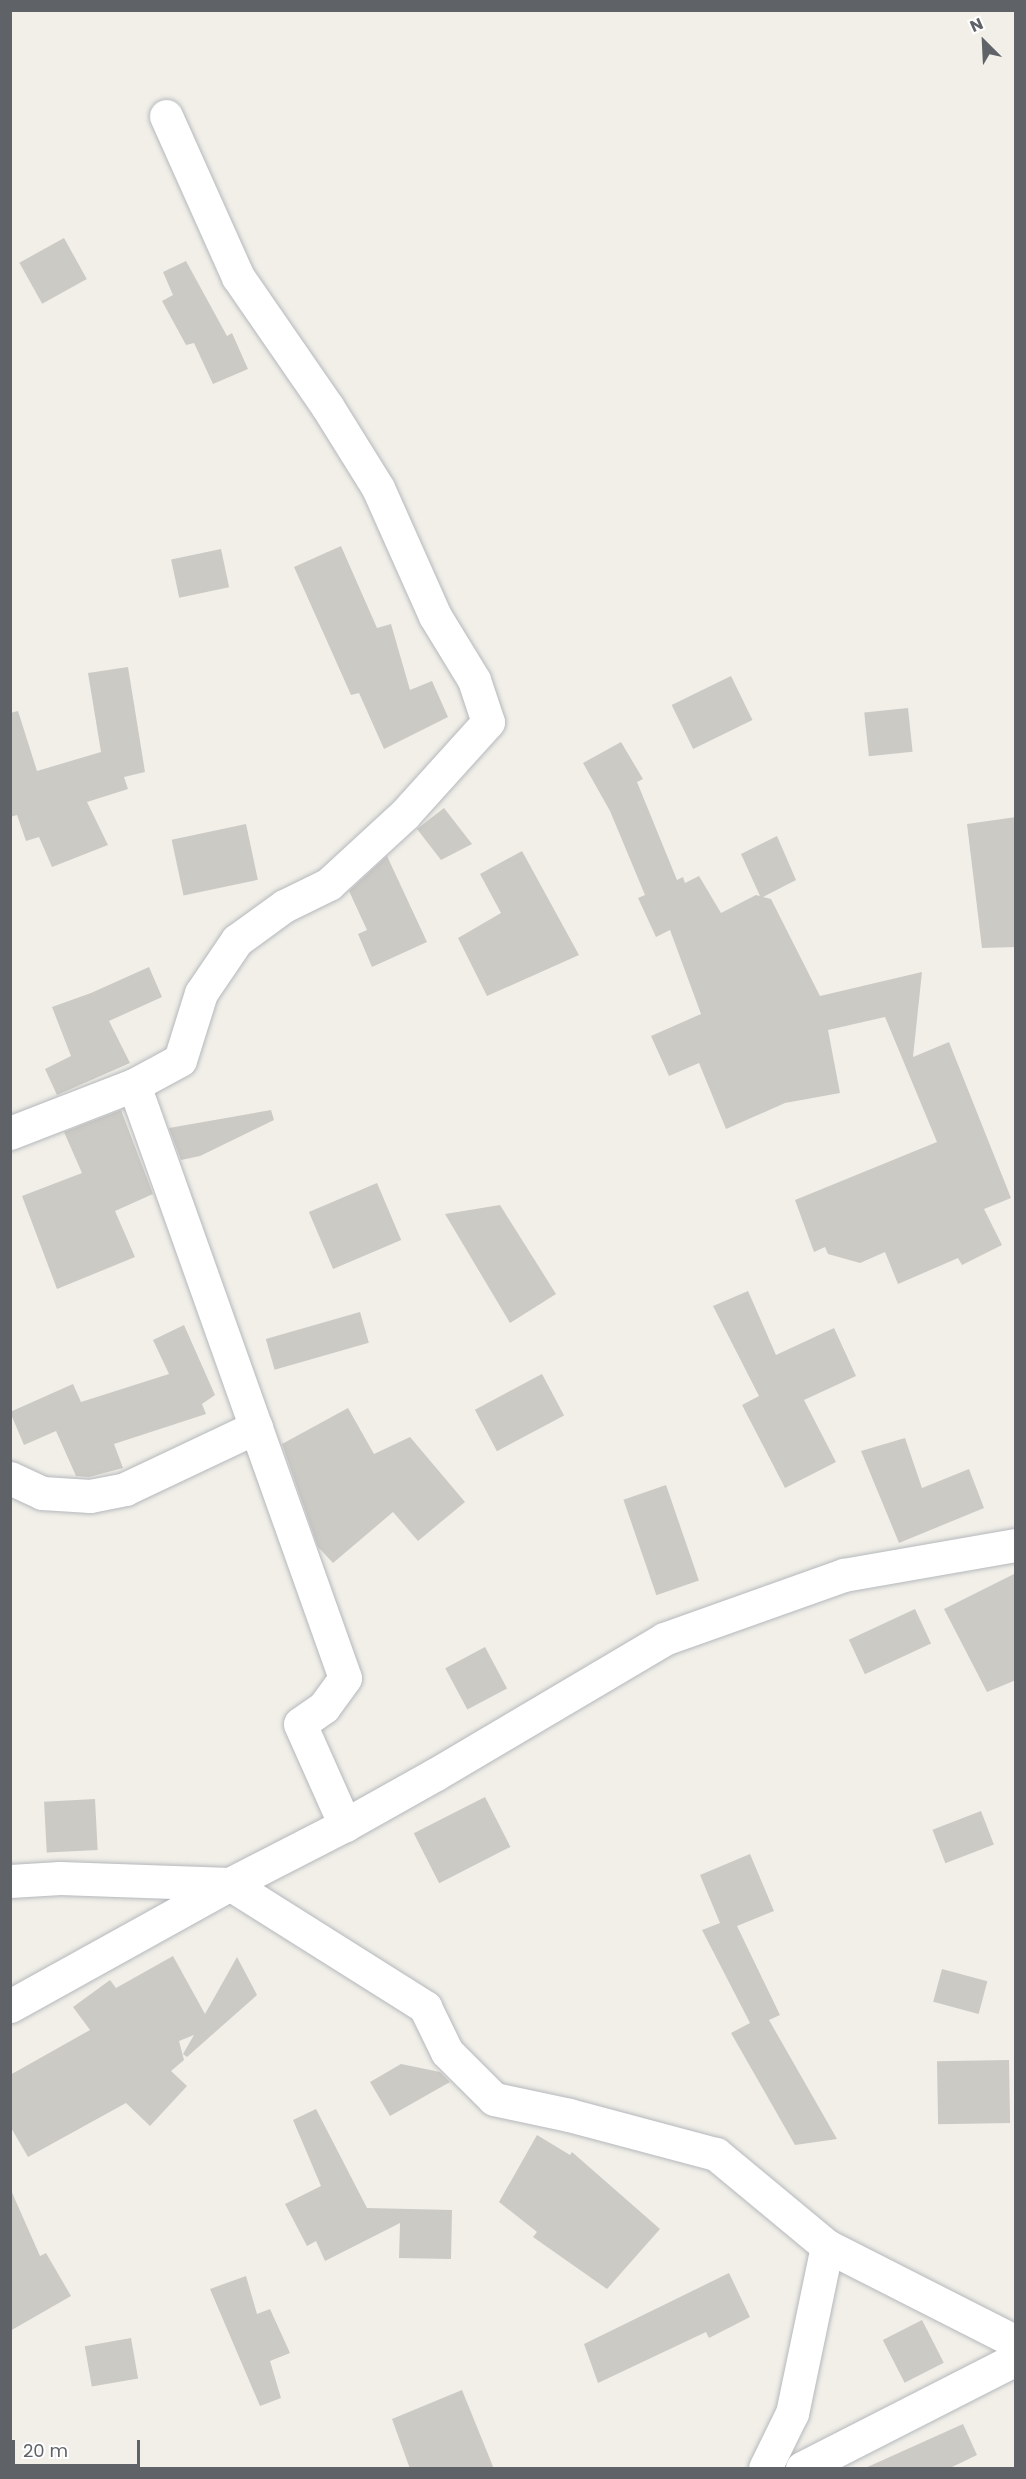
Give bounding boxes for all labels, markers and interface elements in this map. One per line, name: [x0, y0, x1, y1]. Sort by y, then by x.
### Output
north arrow: [954, 12, 1014, 72]
text: N: [966, 12, 987, 38]
scale bar: [15, 2428, 142, 2466]
text: 20 m: [23, 2438, 68, 2463]

